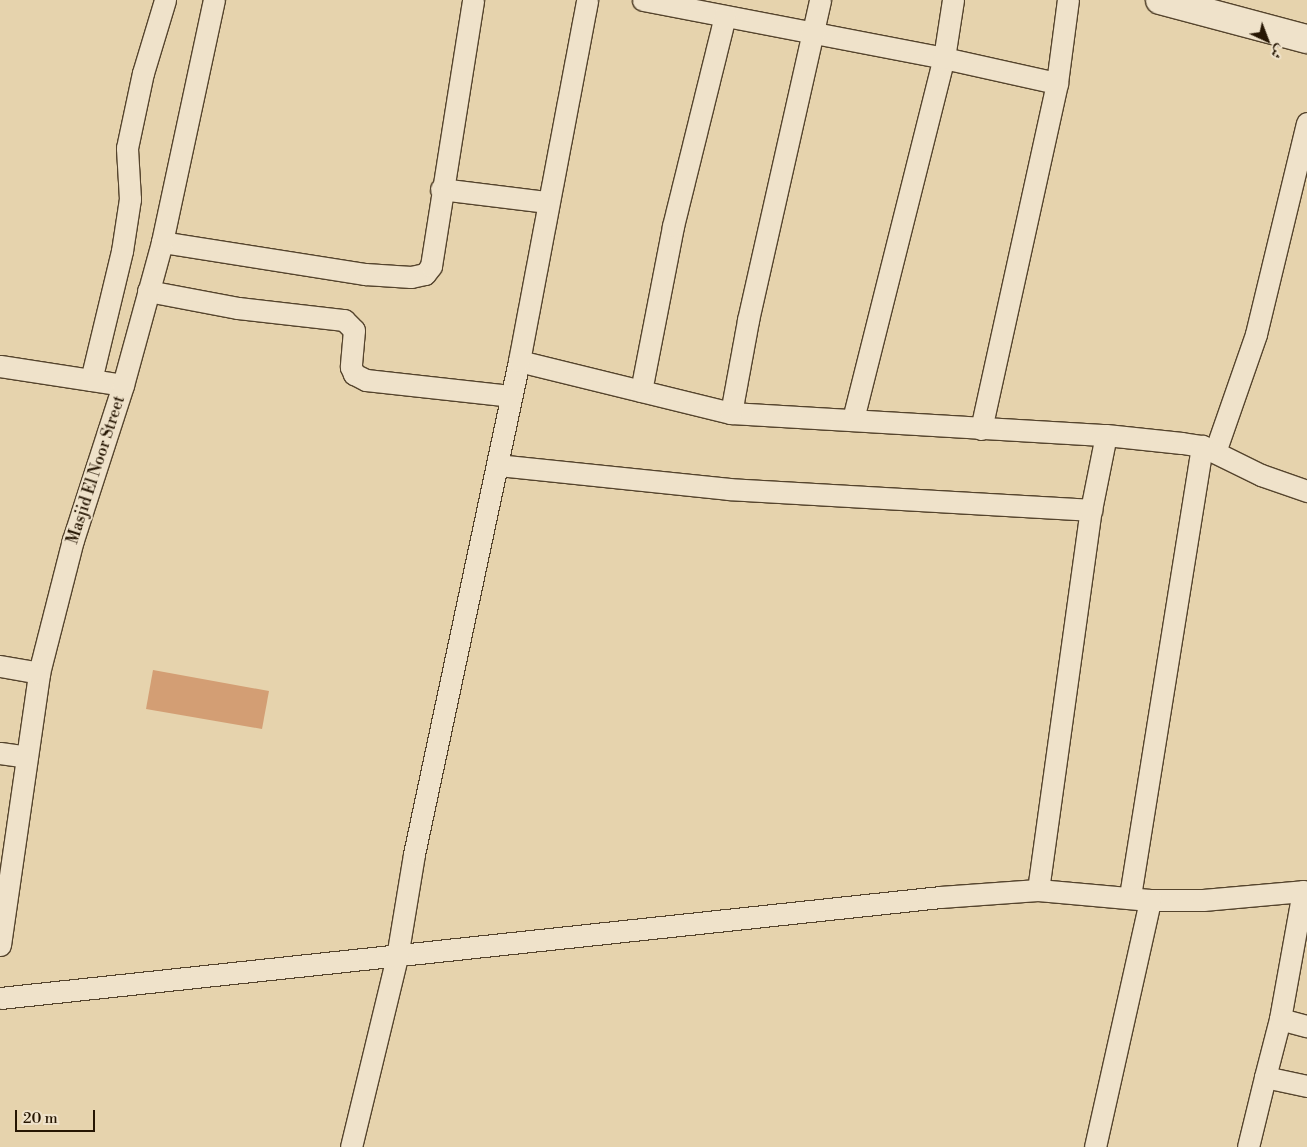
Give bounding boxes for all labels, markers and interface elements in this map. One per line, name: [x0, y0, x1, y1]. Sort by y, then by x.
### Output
north arrow: [1242, 15, 1292, 65]
text: ش: [1266, 40, 1288, 62]
street label: Masjid El Noor Street: [63, 393, 129, 547]
scale bar: [18, 1100, 98, 1132]
text: 20 m: [23, 1109, 58, 1128]

